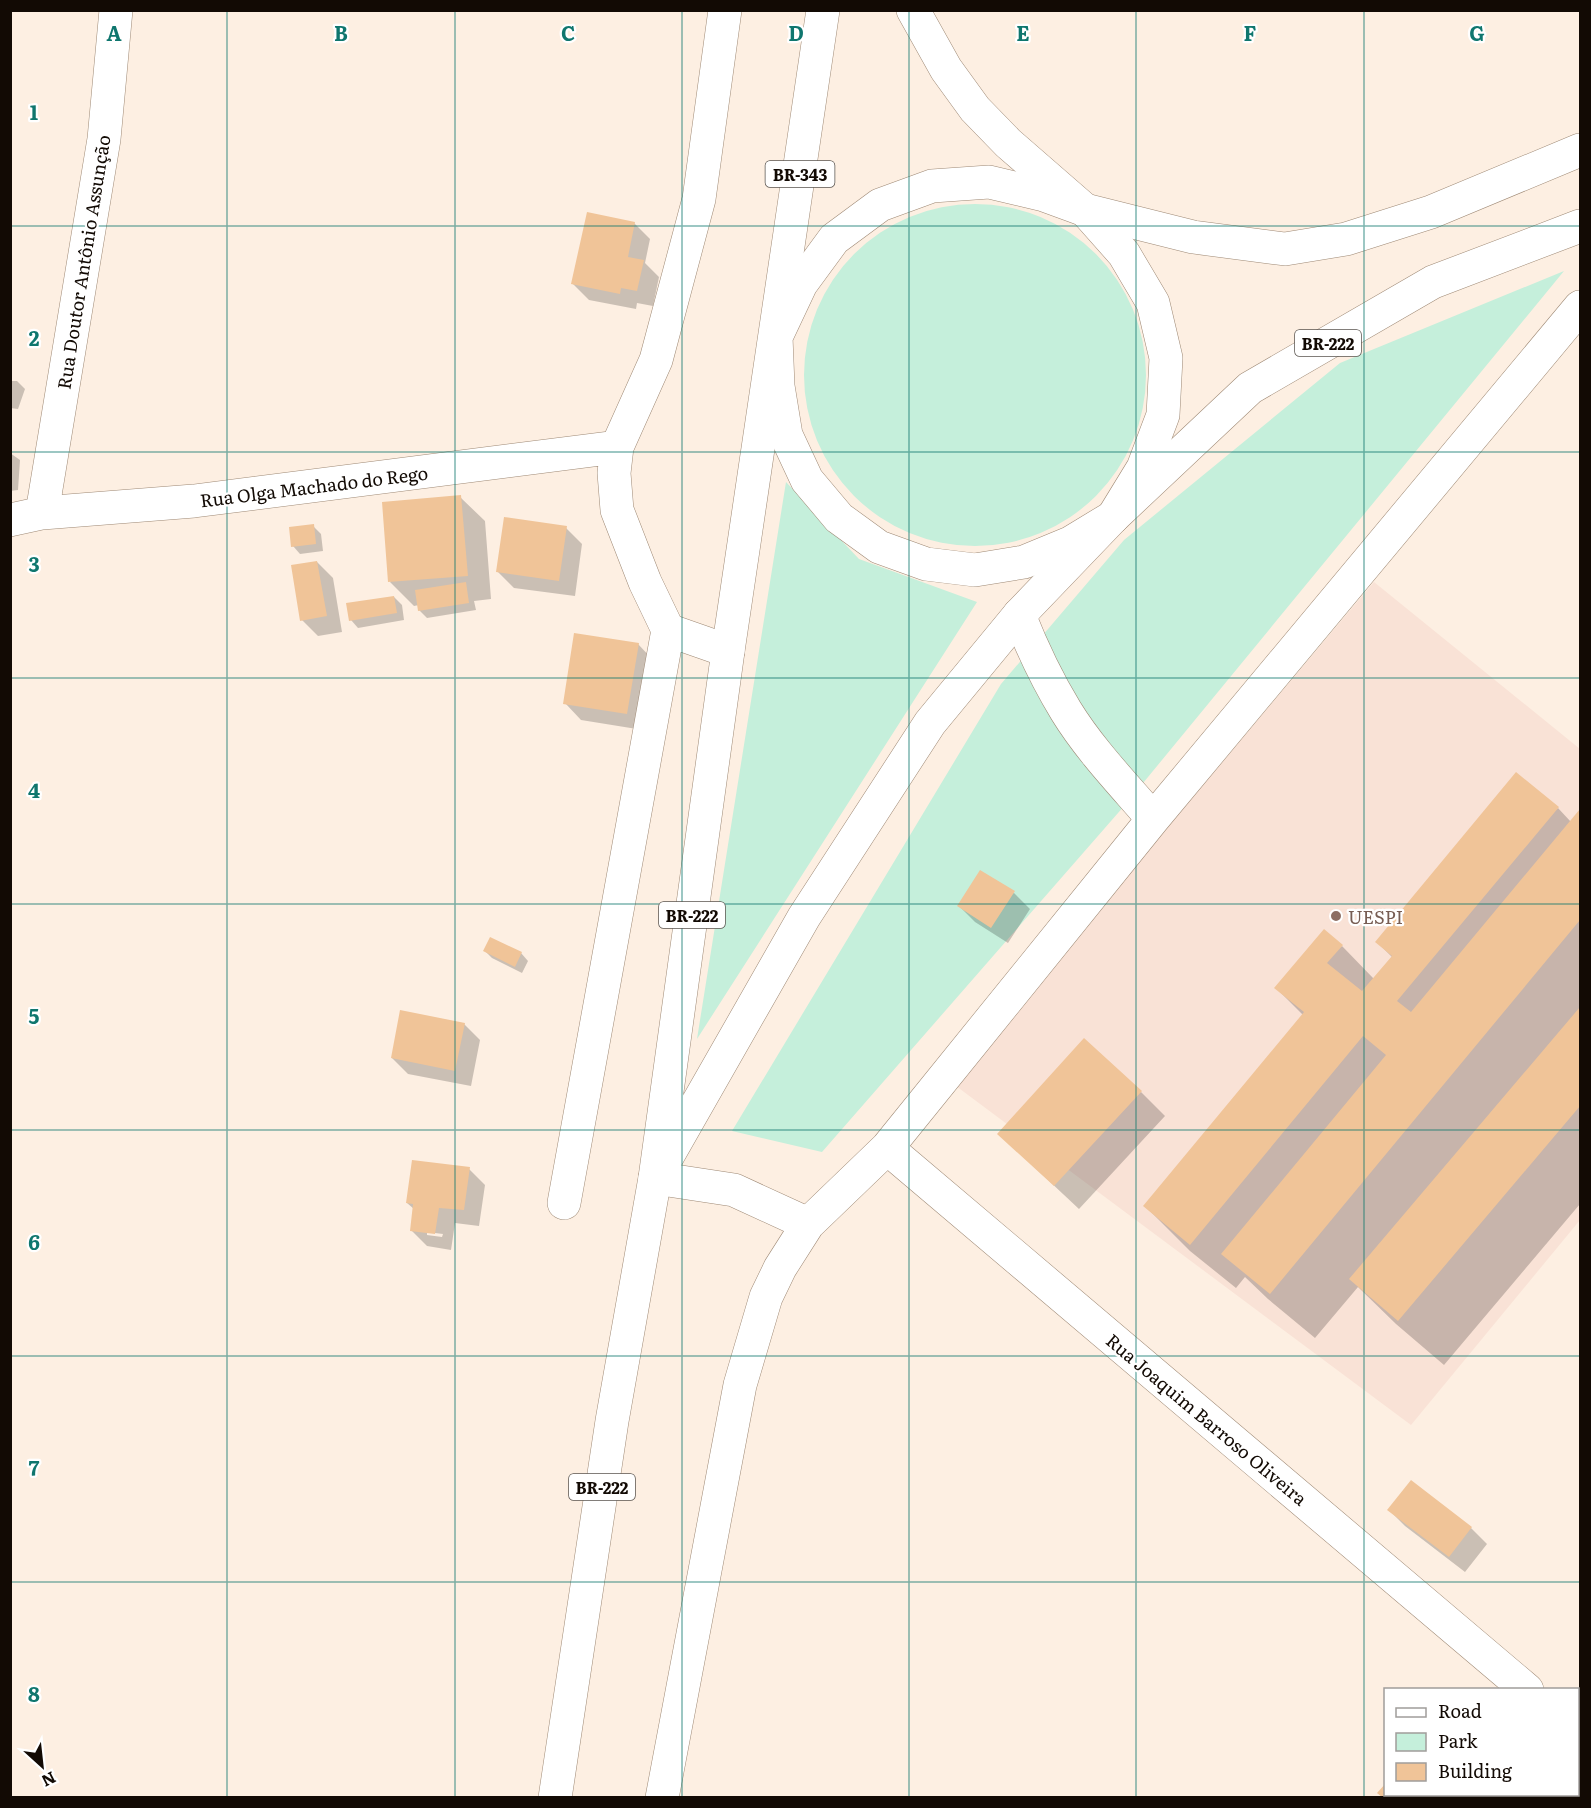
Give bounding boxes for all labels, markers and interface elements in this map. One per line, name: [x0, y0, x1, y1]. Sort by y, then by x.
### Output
text: A: [106, 17, 122, 47]
text: B: [334, 17, 348, 47]
text: C: [561, 17, 575, 47]
text: D: [788, 17, 804, 47]
text: E: [1016, 17, 1030, 47]
text: F: [1244, 17, 1257, 47]
text: G: [1469, 17, 1485, 47]
text: 1: [30, 96, 38, 126]
street label: Rua Doutor Antônio Assunção: [50, 133, 116, 391]
road number: BR-343: [766, 161, 834, 187]
text: 2: [29, 322, 40, 352]
road number: BR-222: [1295, 330, 1361, 356]
street label: Rua Olga Machado do Rego: [199, 459, 429, 513]
text: 3: [28, 548, 40, 578]
text: 4: [28, 774, 40, 804]
road number: BR-222: [659, 902, 725, 928]
place label: UESPI: [1348, 903, 1403, 930]
marker: UESPI: [1329, 909, 1343, 923]
text: 5: [29, 1000, 40, 1030]
text: 6: [28, 1226, 40, 1256]
street label: Rua Joaquim Barroso Oliveira: [1101, 1327, 1314, 1511]
text: 7: [29, 1452, 40, 1482]
road number: BR-222: [569, 1474, 635, 1500]
text: 8: [28, 1678, 40, 1708]
legend: [1384, 1688, 1579, 1796]
text: Road: [1438, 1697, 1482, 1724]
text: Park: [1438, 1727, 1479, 1754]
north arrow: [12, 1736, 72, 1796]
text: Building: [1438, 1757, 1513, 1784]
text: N: [38, 1767, 61, 1794]

